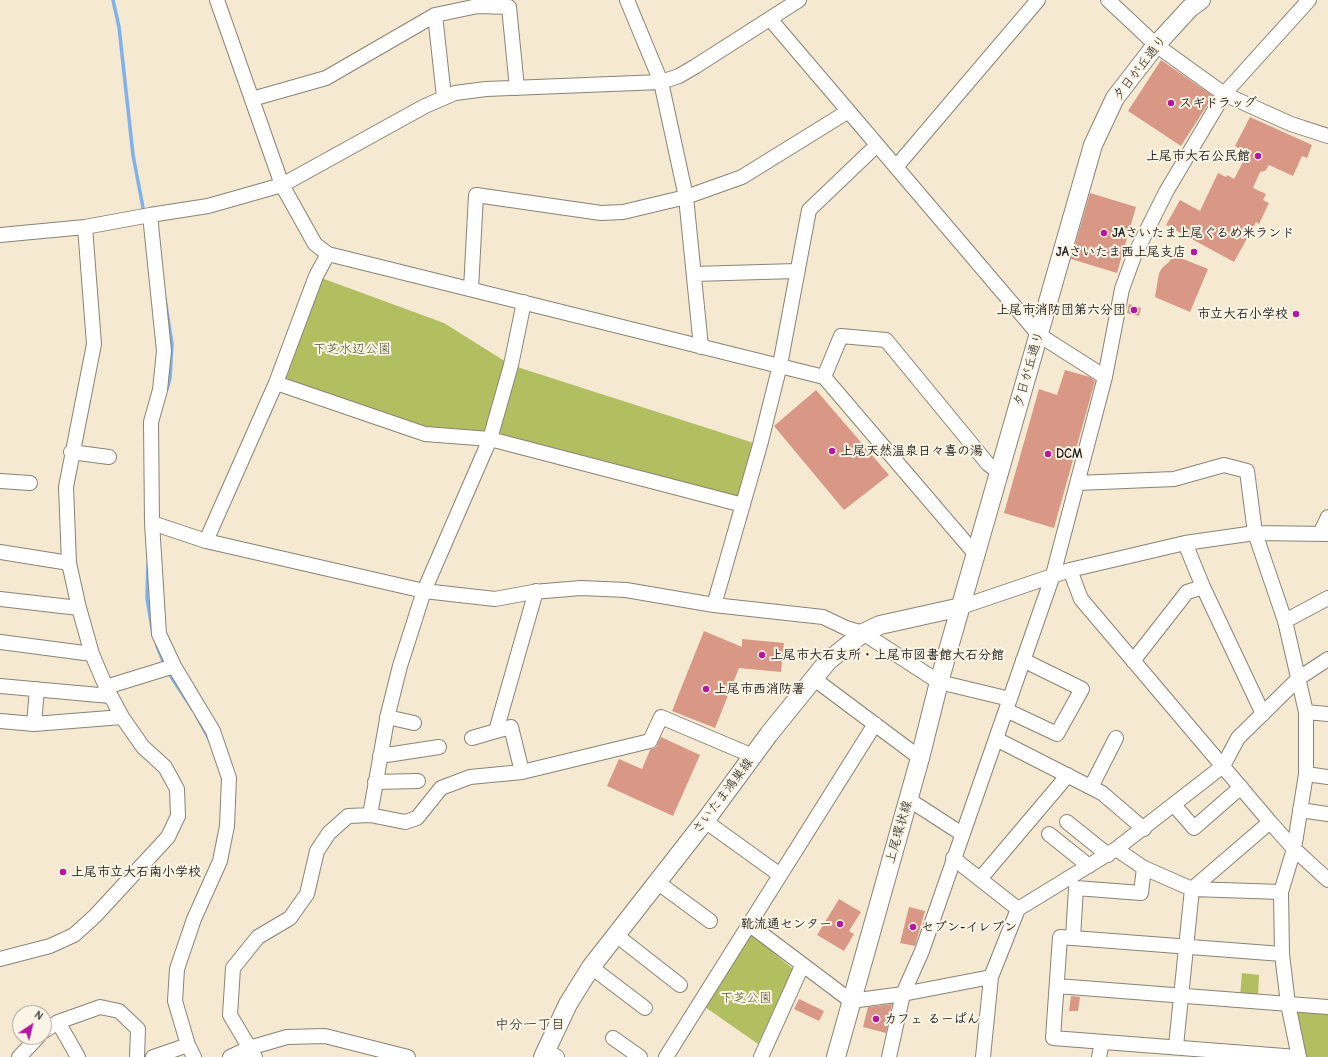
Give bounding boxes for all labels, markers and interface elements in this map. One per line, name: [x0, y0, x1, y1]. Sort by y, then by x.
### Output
street label: 夕日が丘通り: [1110, 32, 1170, 104]
place label: スギドラッグ: [1179, 95, 1257, 111]
marker: スギドラッグ: [1166, 98, 1176, 108]
place label: 上尾市大石公民館: [1146, 148, 1250, 164]
marker: 上尾市大石公民館: [1253, 151, 1263, 161]
place label: JAさいたま上尾ぐるめ米ランド: [1112, 225, 1294, 241]
marker: JAさいたま上尾ぐるめ米ランド: [1099, 228, 1109, 238]
place label: JAさいたま西上尾支店: [1056, 244, 1186, 260]
marker: JAさいたま西上尾支店: [1189, 247, 1199, 257]
place label: 上尾市消防団第六分団: [996, 302, 1126, 318]
marker: 上尾市消防団第六分団: [1129, 305, 1139, 315]
place label: 市立大石小学校: [1197, 306, 1288, 322]
marker: 市立大石小学校: [1291, 309, 1301, 319]
street label: 夕日が丘通り: [1011, 329, 1047, 409]
park label: 下芝水辺公園: [313, 341, 391, 357]
place label: 上尾天然温泉日々喜の湯: [840, 443, 983, 459]
marker: 上尾天然温泉日々喜の湯: [827, 446, 837, 456]
place label: DCM: [1056, 446, 1082, 462]
marker: DCM: [1043, 449, 1053, 459]
place label: 上尾市大石支所・上尾市図書館大石分館: [770, 647, 1004, 663]
marker: 上尾市大石支所・上尾市図書館大石分館: [757, 650, 767, 660]
place label: 上尾市西消防署: [714, 681, 805, 697]
marker: 上尾市西消防署: [701, 684, 711, 694]
street label: さいたま鴻巣線: [689, 755, 757, 837]
street label: 上尾環状線: [883, 799, 915, 865]
place label: 上尾市立大石南小学校: [71, 864, 201, 880]
marker: 上尾市立大石南小学校: [58, 867, 68, 877]
place label: 靴流通センター: [741, 916, 832, 932]
marker: 靴流通センター: [835, 919, 845, 929]
place label: セブン-イレブン: [921, 919, 1017, 935]
marker: セブン-イレブン: [908, 922, 918, 932]
park label: 下芝公園: [720, 990, 772, 1006]
north arrow: [12, 1005, 52, 1045]
text: N: [32, 1008, 45, 1023]
place label: カフェ るーぱん: [884, 1011, 980, 1027]
marker: カフェ るーぱん: [871, 1014, 881, 1024]
district label: 中分一丁目: [495, 1017, 565, 1033]

